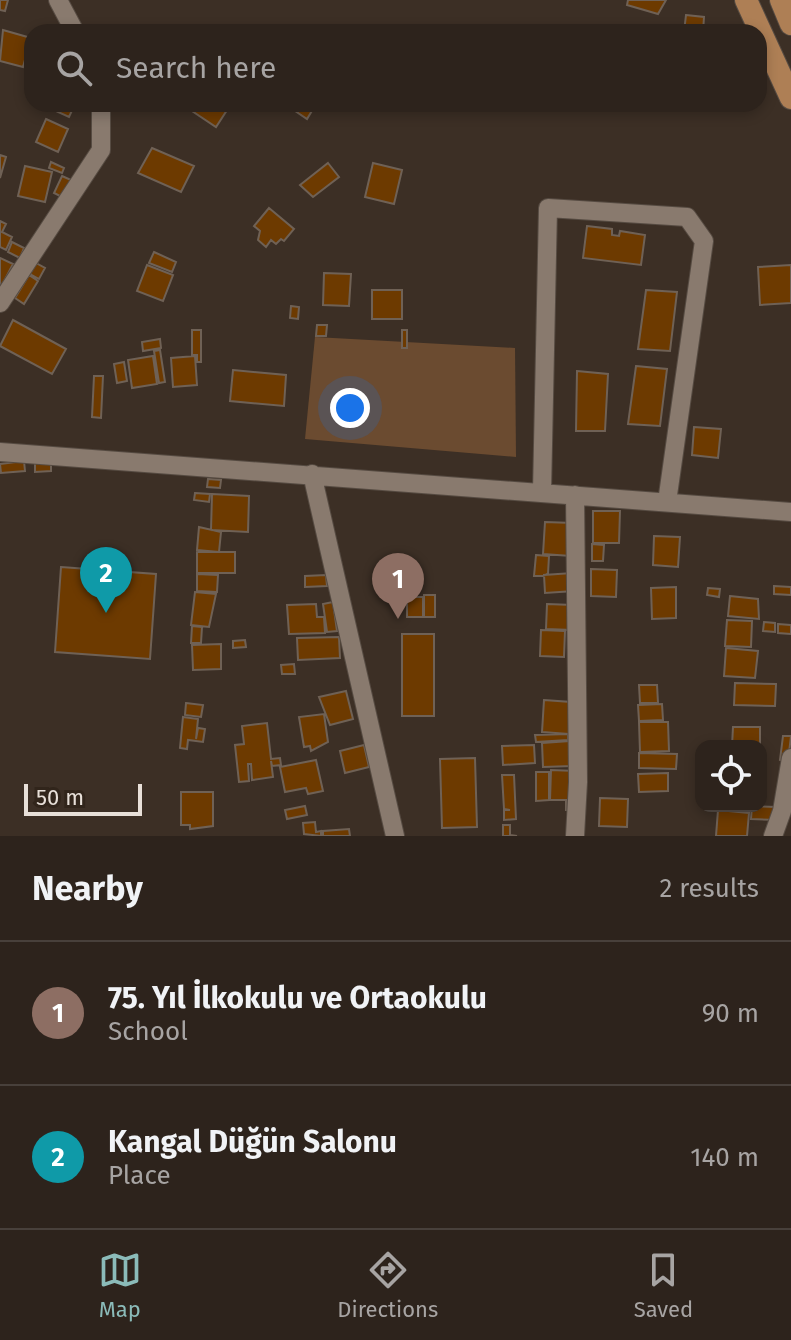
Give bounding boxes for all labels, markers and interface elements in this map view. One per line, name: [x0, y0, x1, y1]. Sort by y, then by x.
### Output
search box: [24, 24, 767, 112]
icon: search: [52, 46, 96, 90]
text: Search here: [116, 50, 276, 86]
your location: [330, 388, 370, 428]
pin: 2: [80, 547, 132, 613]
pin: 1: [372, 553, 424, 619]
map controls: [695, 740, 767, 812]
button: locate: [695, 740, 767, 812]
scale bar: [24, 780, 142, 816]
text: 50 m: [36, 784, 84, 811]
text: Nearby: [32, 868, 143, 909]
text: 2 results: [659, 873, 759, 904]
text: 75. Yıl İlkokulu ve Ortaokulu: [108, 980, 487, 1016]
text: 1: [52, 998, 64, 1029]
text: 90 m: [702, 998, 759, 1029]
text: School: [108, 1016, 188, 1047]
text: Kangal Düğün Salonu: [108, 1124, 397, 1160]
text: 2: [51, 1142, 65, 1173]
text: 140 m: [690, 1142, 759, 1173]
text: Place: [108, 1160, 171, 1191]
tab: Map: [98, 1248, 142, 1323]
tab: Directions: [337, 1248, 438, 1323]
tab: Saved: [634, 1248, 693, 1323]

